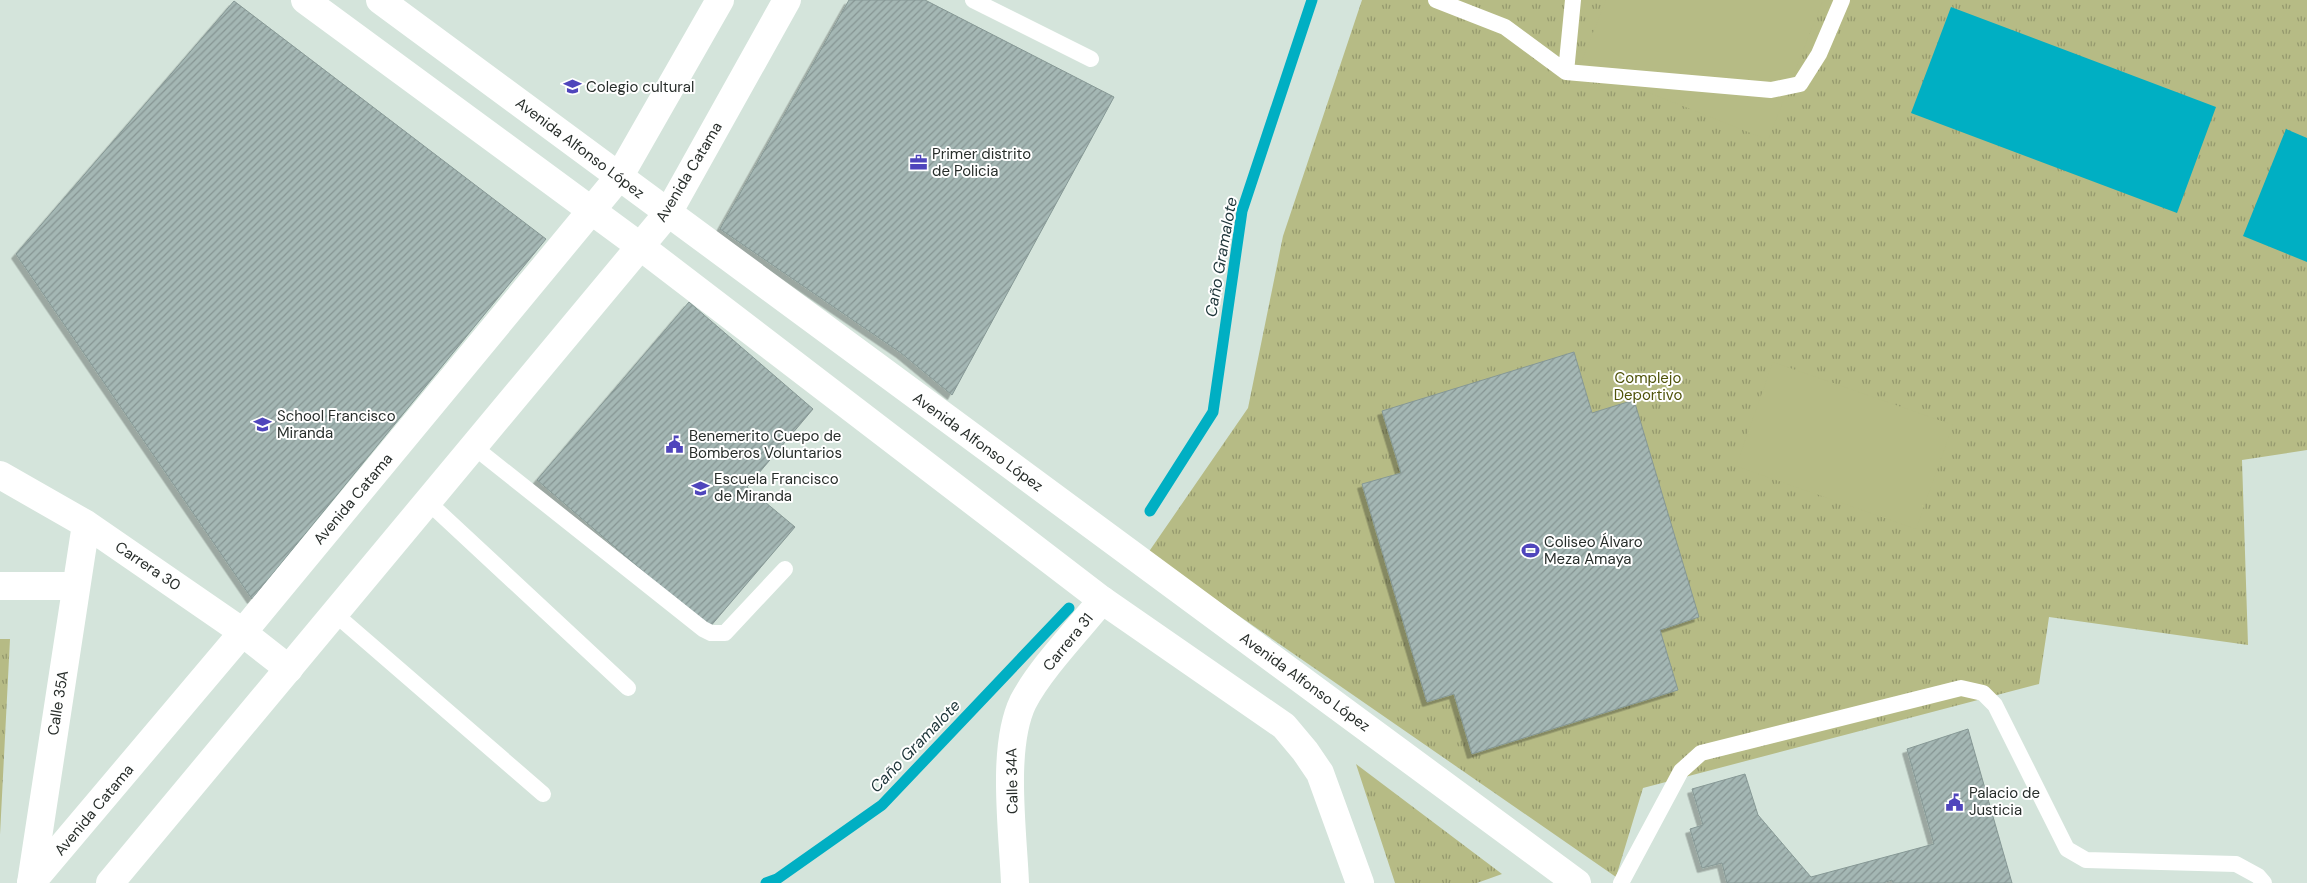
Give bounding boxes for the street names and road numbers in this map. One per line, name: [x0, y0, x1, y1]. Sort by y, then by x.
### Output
street label: Avenida Alfonso López: [512, 93, 649, 203]
street label: Avenida Catama: [651, 118, 727, 226]
street label: Avenida Alfonso López: [909, 388, 1047, 496]
street label: Avenida Catama: [309, 449, 397, 549]
street label: Carrera 30: [111, 537, 185, 595]
street label: Carrera 31: [1038, 609, 1098, 675]
street label: Avenida Alfonso López: [1236, 628, 1374, 736]
street label: Calle 35A: [43, 669, 73, 737]
street label: Calle 34A: [1001, 748, 1023, 814]
street label: Avenida Catama: [50, 760, 138, 860]

